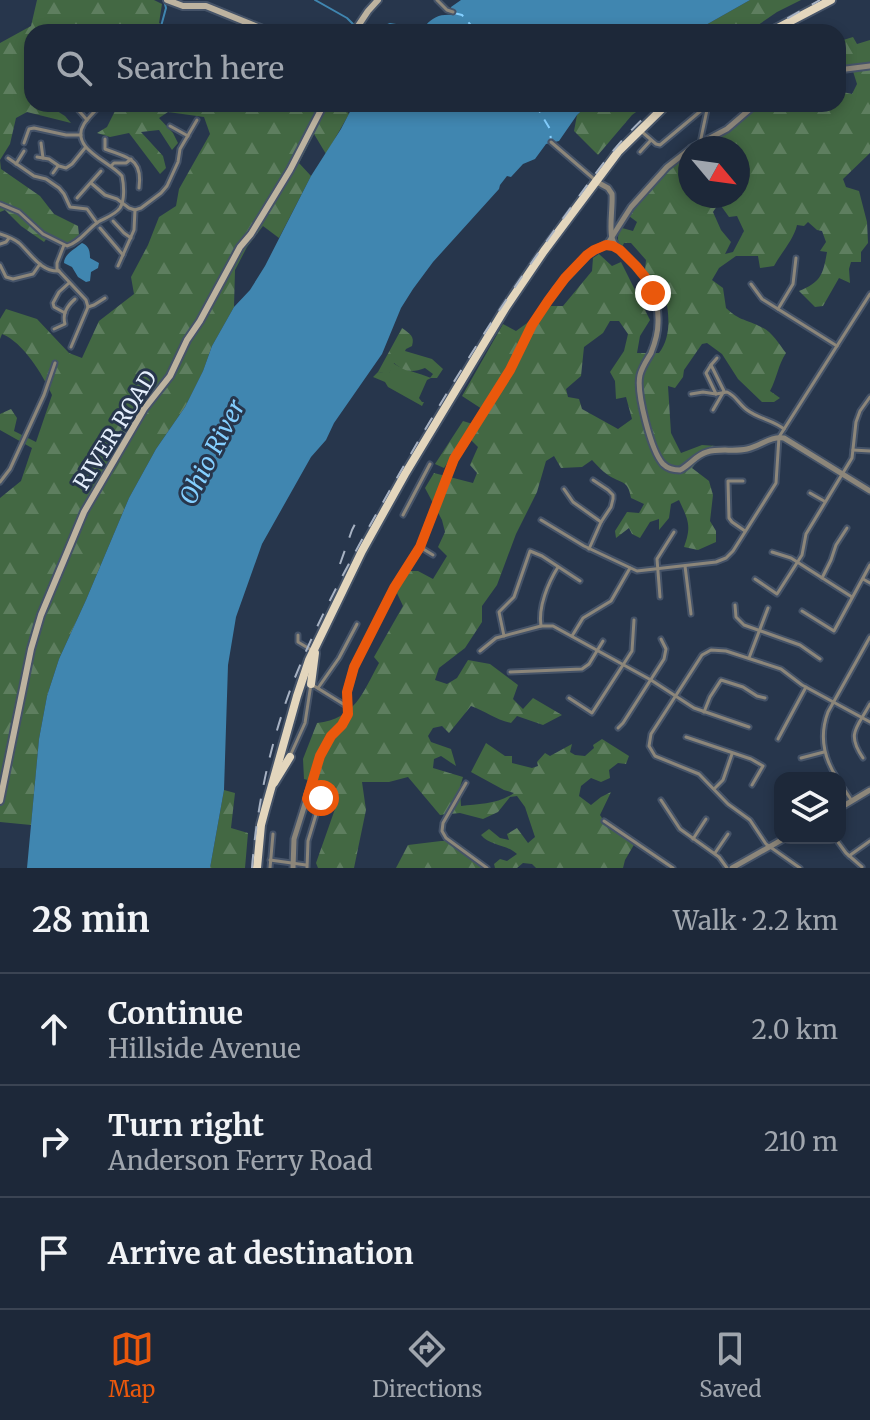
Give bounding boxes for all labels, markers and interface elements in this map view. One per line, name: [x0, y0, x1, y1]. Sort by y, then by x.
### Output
search box: [24, 24, 846, 112]
icon: search: [52, 46, 96, 90]
text: Search here: [116, 49, 284, 87]
north arrow: [678, 136, 750, 208]
route end: [635, 275, 671, 311]
street label: RIVER ROAD: [67, 365, 163, 495]
water label: Ohio River: [172, 393, 252, 510]
map controls: [774, 772, 846, 844]
button: layers: [774, 772, 846, 844]
route start: [303, 780, 339, 816]
text: 28 min: [32, 899, 150, 941]
text: Walk · 2.2 km: [673, 904, 838, 937]
text: Continue: [108, 994, 243, 1032]
icon: ahead: [32, 1007, 76, 1051]
text: 2.0 km: [752, 1013, 838, 1046]
text: Hillside Avenue: [108, 1032, 301, 1065]
text: Turn right: [108, 1106, 264, 1144]
icon: right: [32, 1119, 76, 1163]
text: 210 m: [764, 1125, 838, 1158]
text: Anderson Ferry Road: [108, 1144, 373, 1177]
icon: arrive: [32, 1231, 76, 1275]
text: Arrive at destination: [108, 1234, 414, 1272]
tab: Map: [108, 1327, 155, 1403]
tab: Directions: [372, 1327, 482, 1403]
tab: Saved: [699, 1327, 762, 1403]

